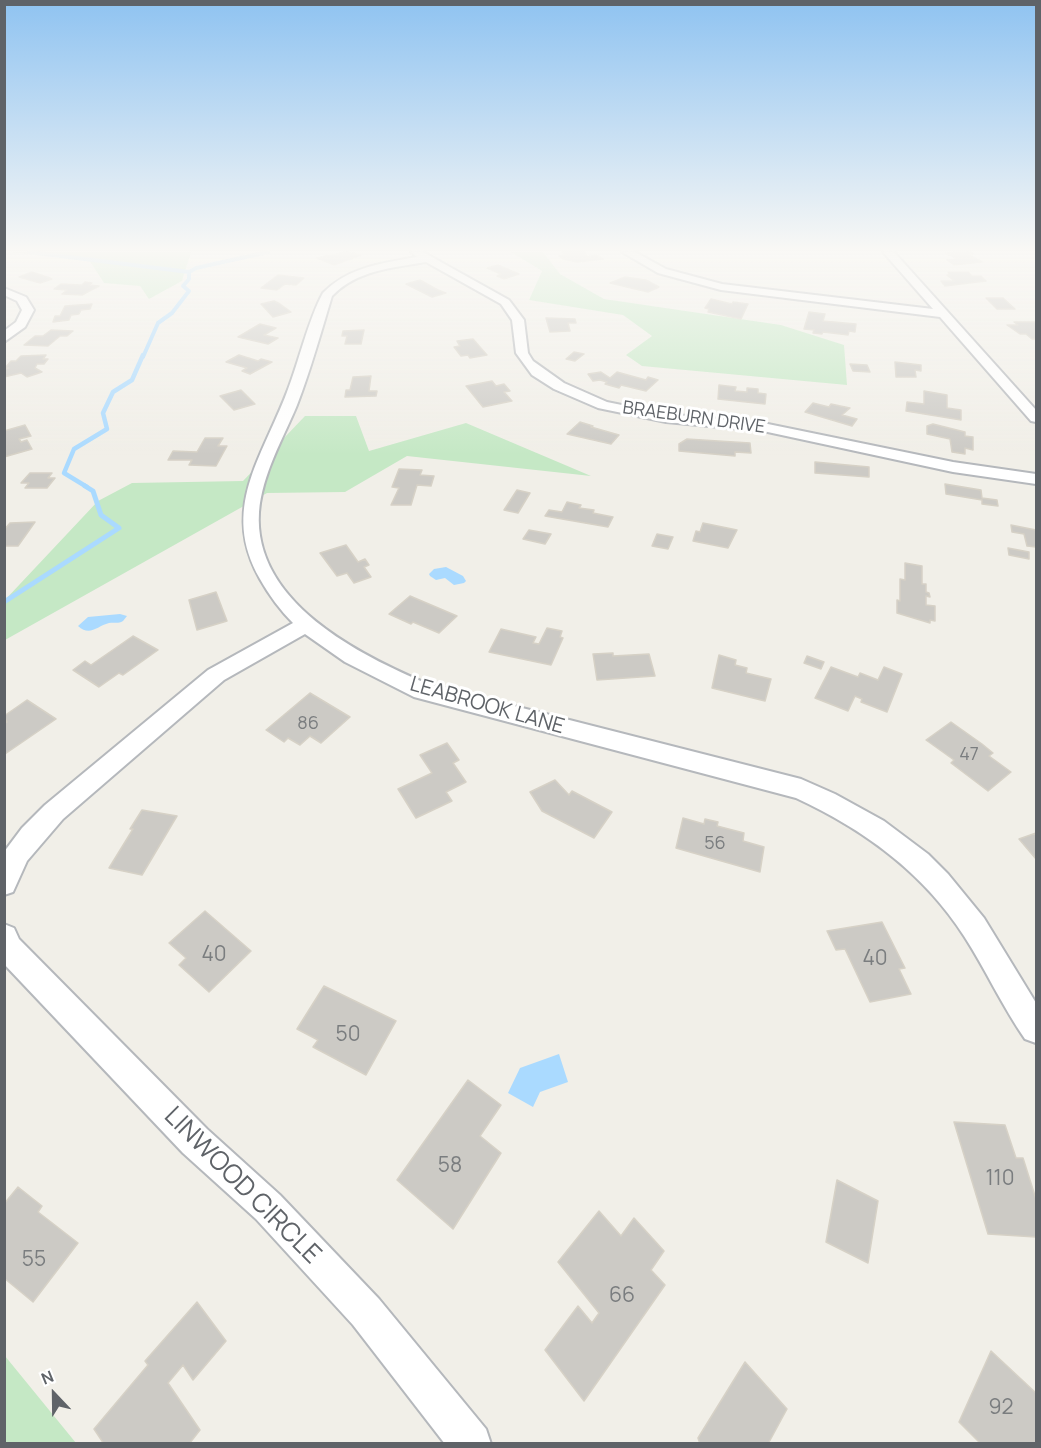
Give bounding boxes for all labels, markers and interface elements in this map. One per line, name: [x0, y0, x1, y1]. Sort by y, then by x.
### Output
street label: BRAEBURN DRIVE: [621, 397, 767, 439]
street label: LEABROOK LANE: [407, 672, 567, 740]
house number: 86: [297, 713, 319, 735]
house number: 47: [959, 744, 979, 766]
house number: 56: [704, 833, 726, 855]
house number: 40: [201, 942, 227, 968]
house number: 40: [862, 946, 888, 972]
house number: 50: [336, 1022, 360, 1048]
street label: LINWOOD CIRCLE: [157, 1101, 327, 1271]
house number: 58: [438, 1153, 462, 1179]
house number: 110: [985, 1166, 1015, 1192]
house number: 55: [22, 1247, 46, 1273]
house number: 66: [609, 1283, 635, 1309]
north arrow: [24, 1364, 84, 1424]
text: N: [38, 1365, 57, 1390]
house number: 92: [988, 1395, 1014, 1421]

